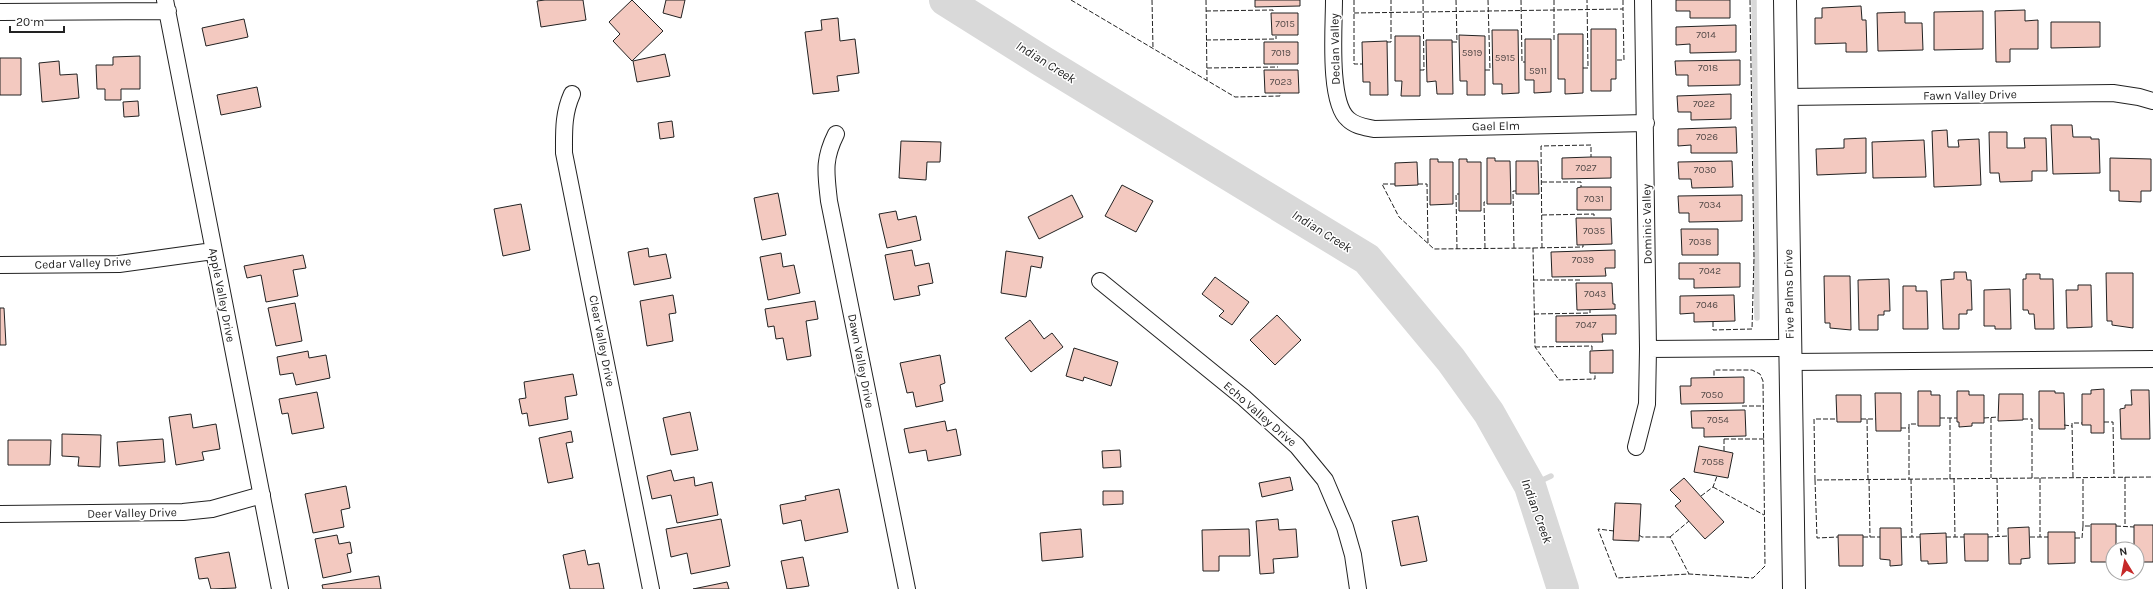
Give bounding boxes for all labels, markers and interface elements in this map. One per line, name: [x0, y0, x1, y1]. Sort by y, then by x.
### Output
scale bar: [10, 8, 64, 34]
street label: Declan Valley: [1327, 13, 1343, 85]
text: 20 m: [16, 15, 44, 29]
house number: 7015: [1275, 18, 1295, 30]
house number: 7014: [1696, 29, 1716, 41]
water label: Indian Creek: [1013, 38, 1079, 86]
house number: 7019: [1271, 47, 1291, 59]
house number: 5919: [1462, 47, 1482, 59]
house number: 5915: [1495, 52, 1516, 64]
house number: 7018: [1698, 62, 1718, 74]
house number: 5911: [1529, 65, 1547, 77]
house number: 7023: [1270, 76, 1292, 88]
street label: Fawn Valley Drive: [1923, 87, 2017, 103]
house number: 7022: [1693, 98, 1715, 110]
street label: Gael Elm: [1472, 119, 1520, 133]
house number: 7026: [1696, 131, 1718, 143]
house number: 7027: [1575, 162, 1597, 174]
house number: 7030: [1694, 164, 1716, 176]
street label: Dominic Valley: [1639, 183, 1655, 264]
house number: 7031: [1584, 193, 1604, 205]
house number: 7034: [1699, 199, 1721, 211]
water label: Indian Creek: [1289, 207, 1355, 255]
house number: 7035: [1583, 225, 1605, 237]
house number: 7038: [1689, 236, 1711, 248]
street label: Apple Valley Drive: [206, 247, 238, 343]
street label: Five Palms Drive: [1781, 249, 1797, 339]
street label: Cedar Valley Drive: [34, 254, 132, 272]
house number: 7039: [1572, 254, 1594, 266]
house number: 7042: [1699, 265, 1721, 277]
house number: 7043: [1584, 288, 1606, 300]
street label: Clear Valley Drive: [586, 294, 618, 388]
house number: 7046: [1696, 299, 1718, 311]
street label: Dawn Valley Drive: [845, 313, 877, 409]
house number: 7047: [1576, 319, 1597, 331]
street label: Echo Valley Drive: [1221, 379, 1299, 449]
house number: 7050: [1701, 389, 1723, 401]
house number: 7054: [1707, 414, 1729, 426]
house number: 7058: [1702, 456, 1724, 468]
water label: Indian Creek: [1518, 477, 1556, 546]
street label: Deer Valley Drive: [87, 505, 177, 521]
north arrow: [2105, 541, 2145, 581]
text: N: [2118, 545, 2128, 559]

